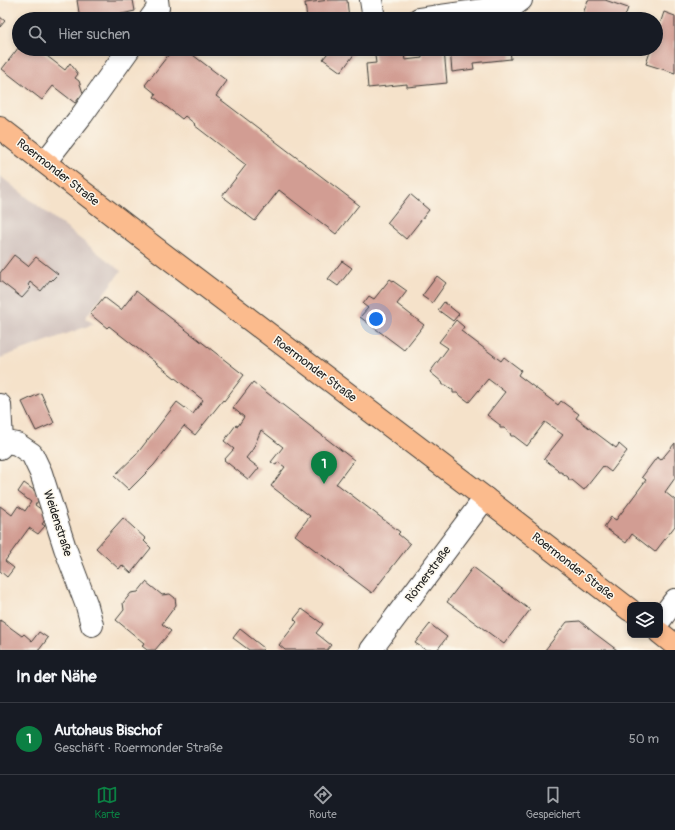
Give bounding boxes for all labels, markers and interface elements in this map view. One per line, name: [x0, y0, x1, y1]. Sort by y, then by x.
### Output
search box: [12, 12, 663, 56]
icon: search: [26, 23, 48, 45]
text: Hier suchen: [58, 25, 130, 44]
street label: Roermonder Straße: [14, 136, 102, 209]
your location: [366, 309, 386, 329]
street label: Roermonder Straße: [270, 333, 359, 406]
pin: 1: [311, 451, 337, 484]
street label: Weidenstraße: [40, 488, 75, 558]
street label: Roermonder Straße: [529, 530, 617, 603]
street label: Römerstraße: [402, 543, 455, 606]
map controls: [627, 602, 663, 638]
button: layers: [627, 602, 663, 638]
text: In der Nähe: [16, 666, 97, 687]
text: Autohaus Bischof: [54, 721, 163, 740]
text: 1: [26, 731, 32, 747]
text: 50 m: [629, 731, 659, 747]
text: Geschäft · Roermonder Straße: [54, 740, 223, 756]
tab: Karte: [95, 784, 120, 821]
tab: Route: [309, 784, 337, 821]
tab: Gespeichert: [526, 784, 580, 821]

